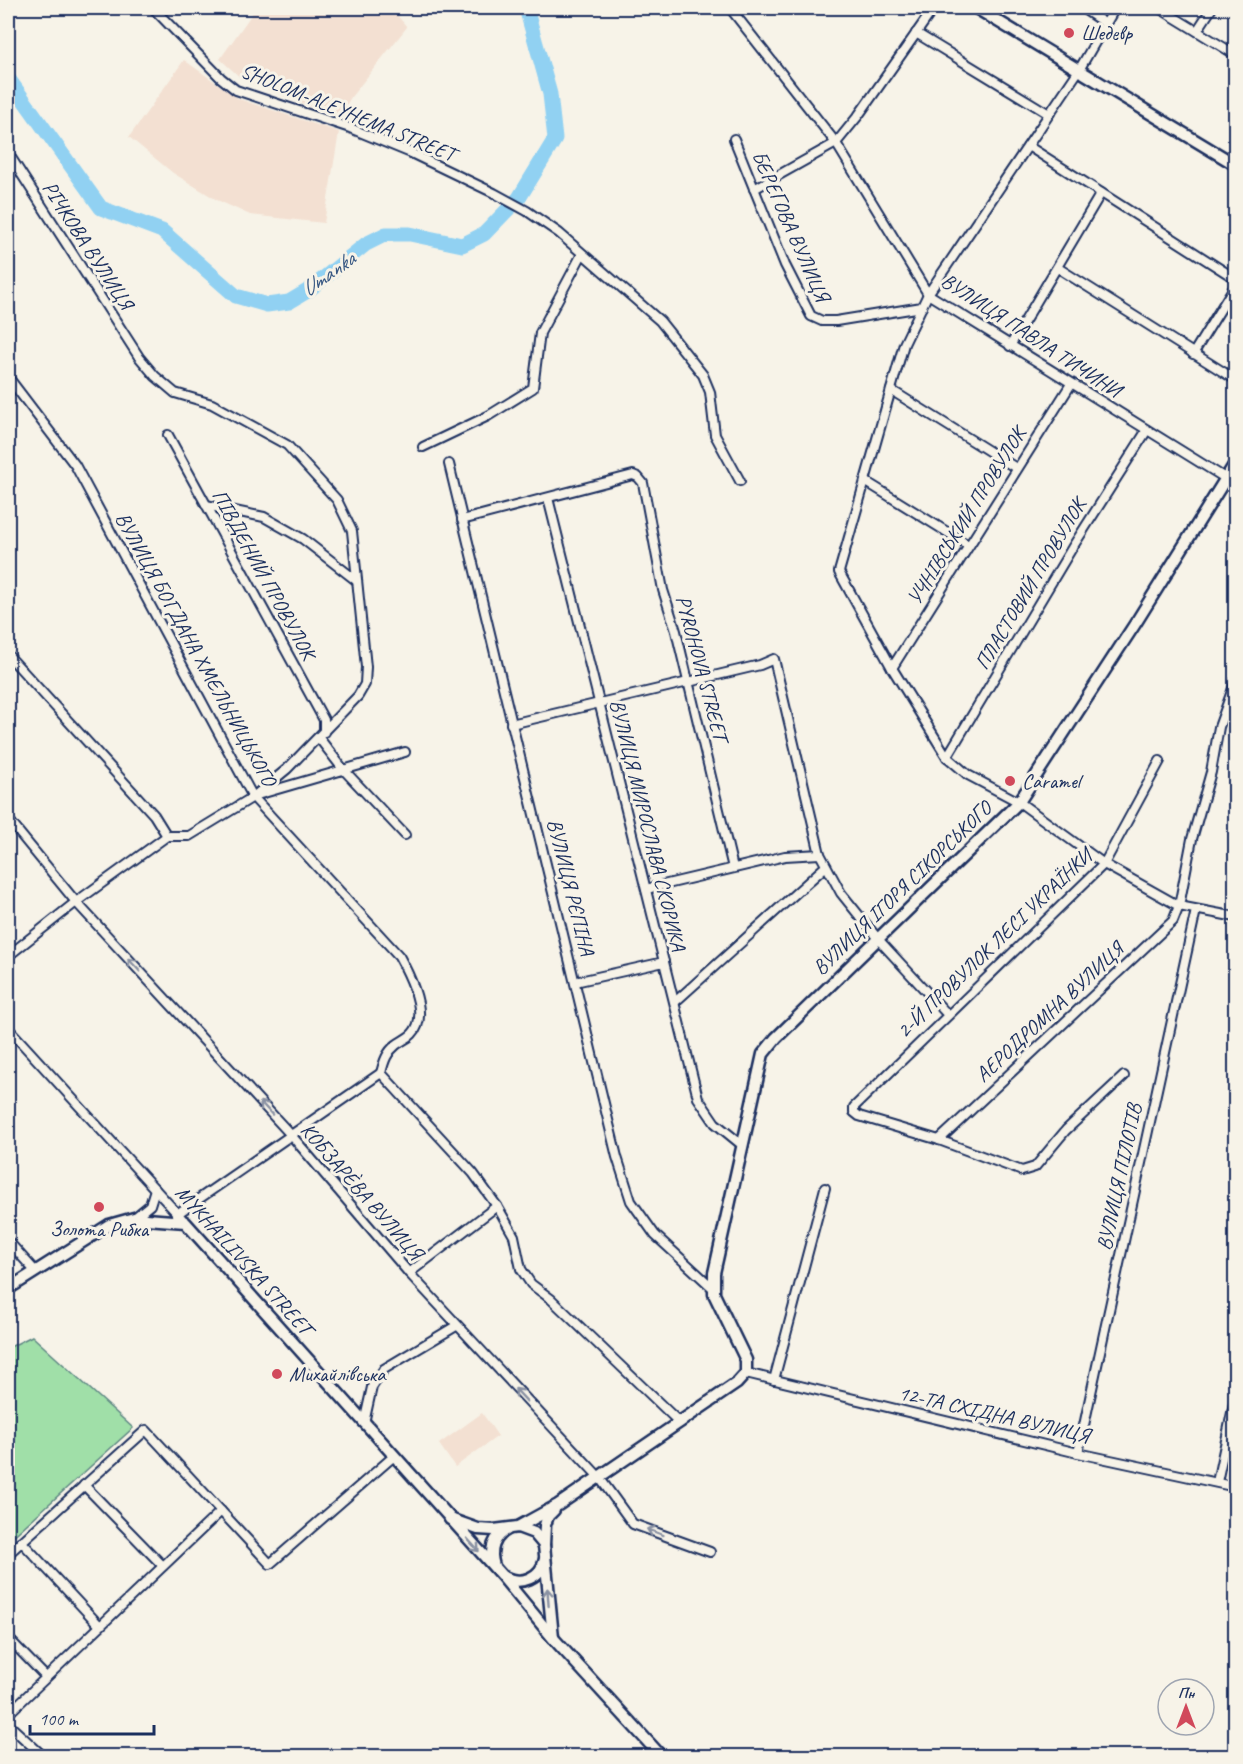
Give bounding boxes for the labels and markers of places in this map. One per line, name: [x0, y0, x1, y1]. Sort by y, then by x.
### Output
place label: Шедевр: [1081, 20, 1134, 46]
marker: Шедевр: [1062, 26, 1076, 40]
place label: Caramel: [1022, 768, 1084, 794]
marker: Caramel: [1003, 774, 1017, 788]
marker: Золота Рибка: [92, 1200, 106, 1214]
place label: Золота Рибка: [50, 1216, 150, 1242]
place label: Михайлівська: [289, 1361, 387, 1387]
marker: Михайлівська: [270, 1367, 284, 1381]

